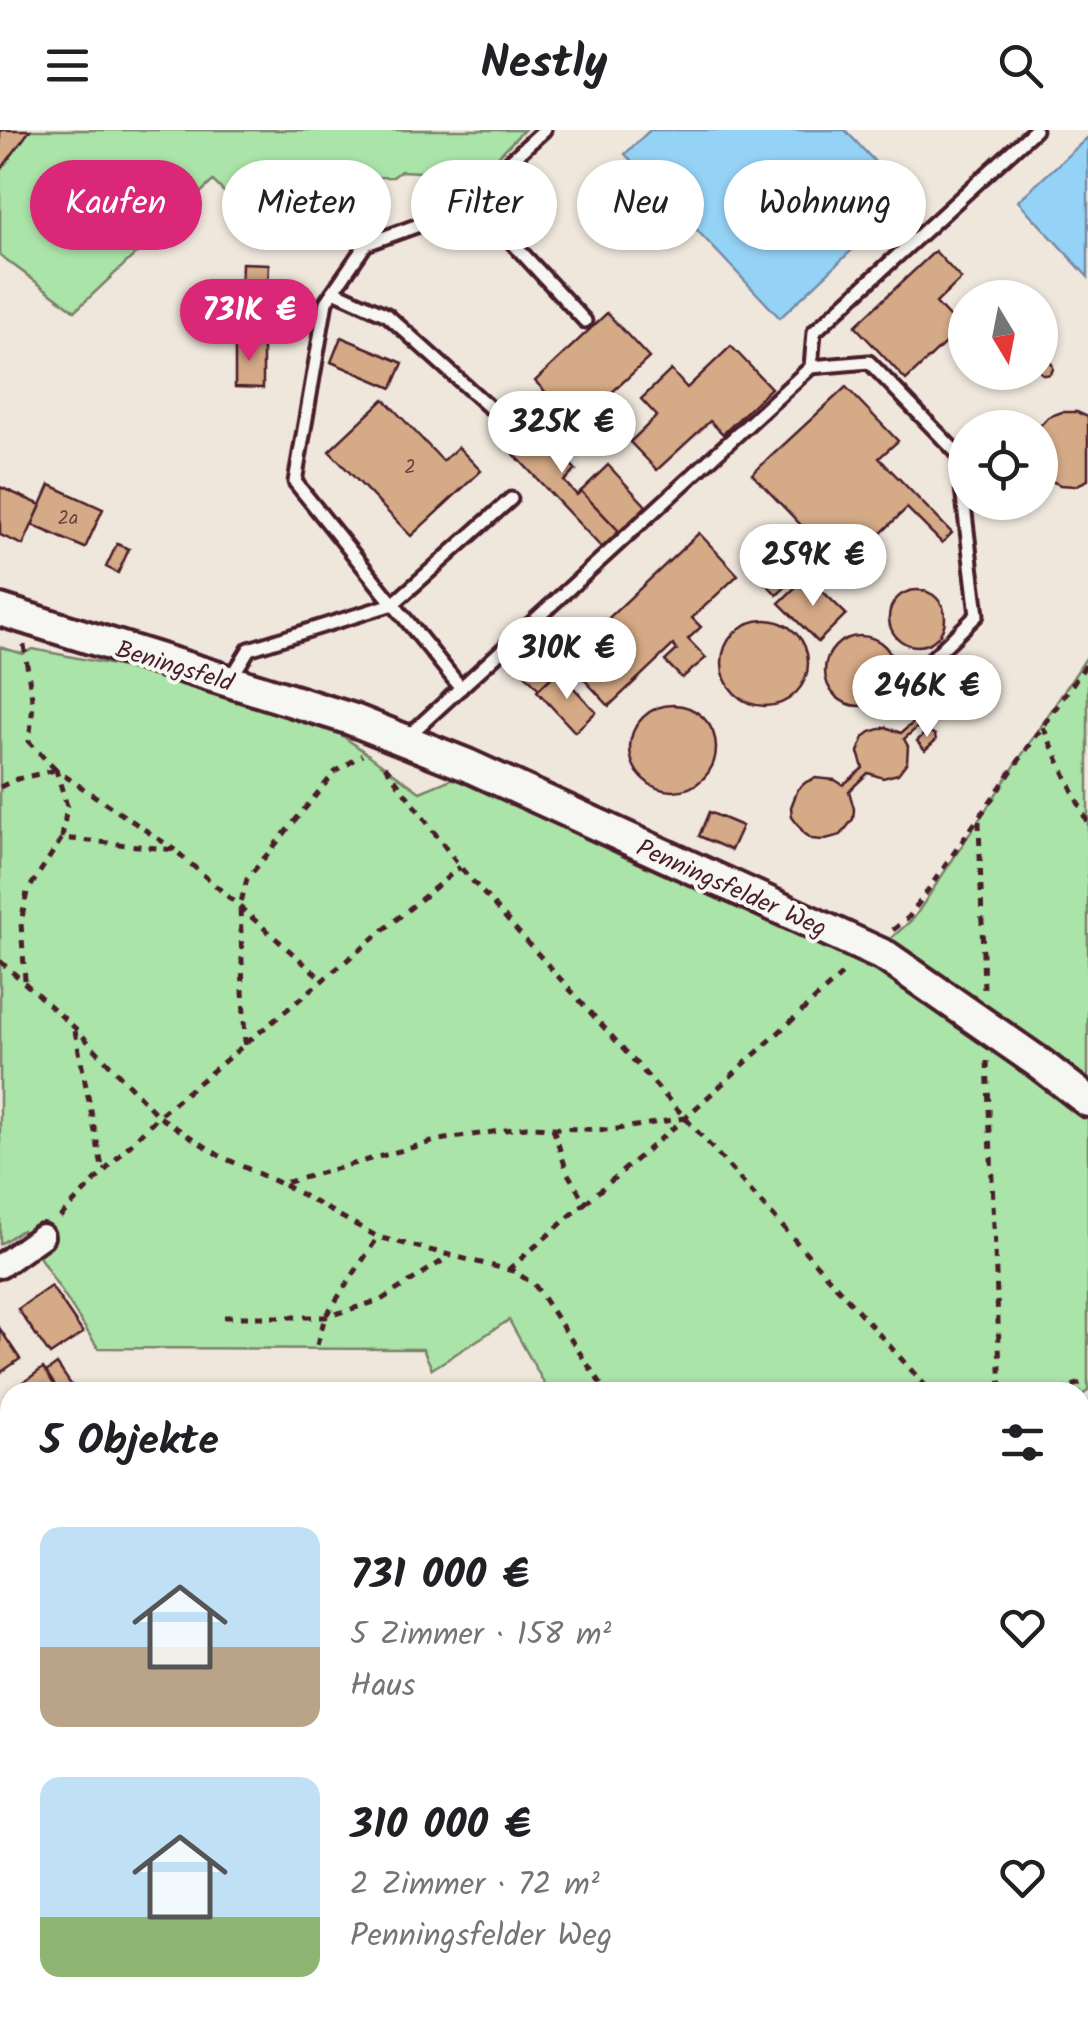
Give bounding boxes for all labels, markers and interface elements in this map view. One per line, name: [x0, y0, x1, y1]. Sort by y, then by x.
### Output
text: Nestly: [480, 29, 608, 101]
icon: menu: [40, 38, 95, 93]
icon: search: [993, 38, 1048, 93]
chip: Kaufen: [30, 160, 202, 250]
chip: Mieten: [222, 160, 391, 250]
chip: Filter: [411, 160, 557, 250]
chip: Neu: [577, 160, 704, 250]
chip: Wohnung: [724, 160, 926, 250]
pin: 731K €: [168, 279, 330, 364]
north arrow: [948, 280, 1058, 390]
map controls: [948, 280, 1058, 520]
text: 731K €: [202, 286, 296, 337]
pin: 325K €: [481, 391, 643, 476]
text: 325K €: [510, 398, 614, 449]
button: locate: [948, 410, 1058, 520]
house number: 2: [404, 452, 416, 484]
house number: 2a: [58, 503, 79, 535]
pin: 259K €: [732, 524, 894, 609]
text: 259K €: [762, 531, 864, 582]
pin: 310K €: [486, 617, 648, 702]
text: 310K €: [519, 624, 615, 675]
street label: Beningsfeld: [110, 630, 240, 704]
pin: 246K €: [846, 655, 1008, 740]
text: 246K €: [874, 662, 980, 713]
street label: Penningsfelder Weg: [630, 829, 833, 949]
text: 5 Objekte: [40, 1409, 219, 1476]
icon: filters: [995, 1415, 1050, 1470]
text: 731 000 €: [350, 1543, 529, 1610]
icon: home: [120, 1567, 240, 1687]
icon: heart: [995, 1600, 1050, 1655]
text: 5 Zimmer · 158 m²: [350, 1610, 611, 1661]
text: Haus: [350, 1661, 415, 1712]
text: 310 000 €: [350, 1793, 531, 1860]
icon: home: [120, 1817, 240, 1937]
icon: heart: [995, 1850, 1050, 1905]
text: 2 Zimmer · 72 m²: [350, 1860, 600, 1911]
text: Penningsfelder Weg: [350, 1911, 612, 1962]

